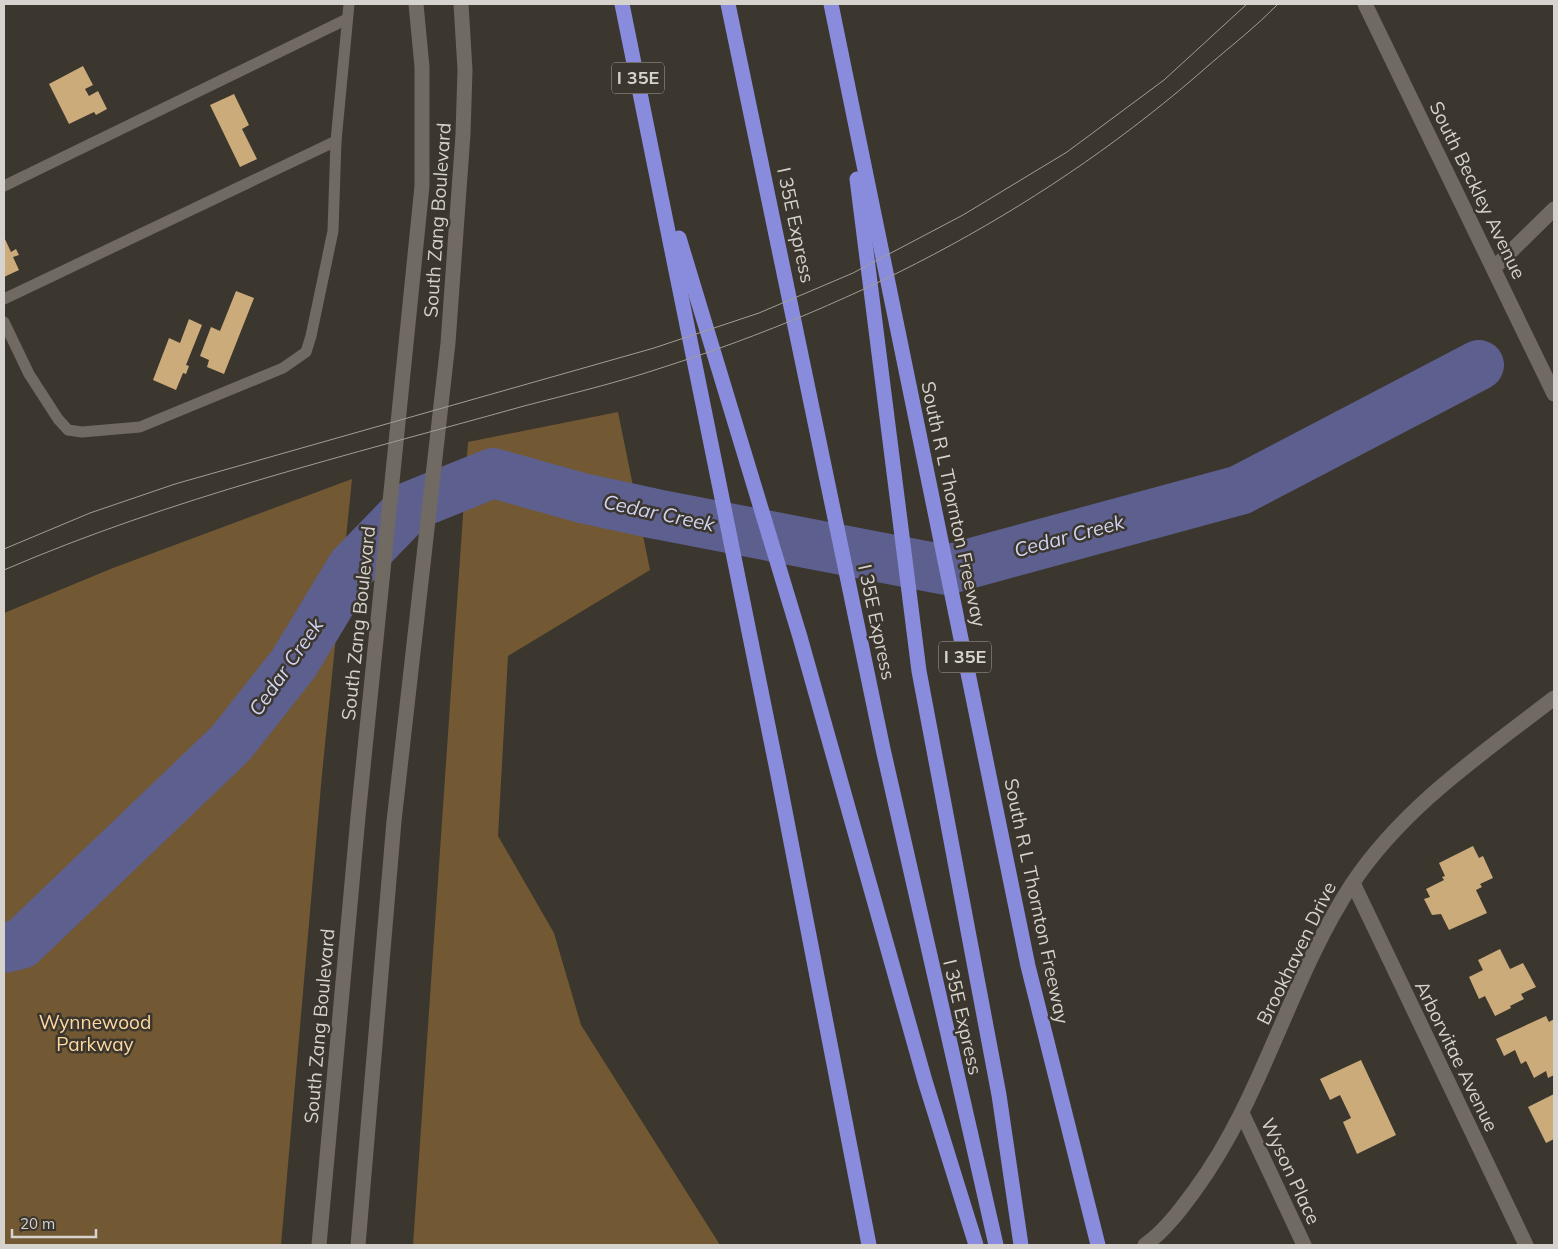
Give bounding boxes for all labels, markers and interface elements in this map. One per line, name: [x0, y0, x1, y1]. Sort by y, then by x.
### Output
road number: I 35E: [612, 62, 664, 94]
street label: South Beckley Avenue: [1425, 97, 1531, 283]
street label: South Zang Boulevard: [418, 122, 456, 318]
street label: I 35E Express: [772, 165, 820, 285]
street label: South R L Thornton Freeway: [916, 379, 992, 629]
water label: Cedar Creek: [601, 489, 718, 537]
water label: Cedar Creek: [1011, 509, 1127, 562]
street label: South Zang Boulevard: [336, 525, 380, 721]
street label: I 35E Express: [853, 562, 901, 682]
water label: Cedar Creek: [243, 613, 329, 720]
road number: I 35E: [939, 642, 991, 672]
street label: South R L Thornton Freeway: [999, 776, 1075, 1026]
street label: Brookhaven Drive: [1251, 878, 1341, 1028]
street label: South Zang Boulevard: [299, 928, 339, 1124]
street label: I 35E Express: [938, 957, 988, 1077]
street label: Arborvitae Avenue: [1410, 977, 1504, 1135]
park label: Wynnewood Parkway: [39, 1010, 151, 1056]
street label: Wyson Place: [1256, 1114, 1326, 1228]
scale bar: [12, 1206, 96, 1238]
text: 20 m: [20, 1214, 55, 1233]

